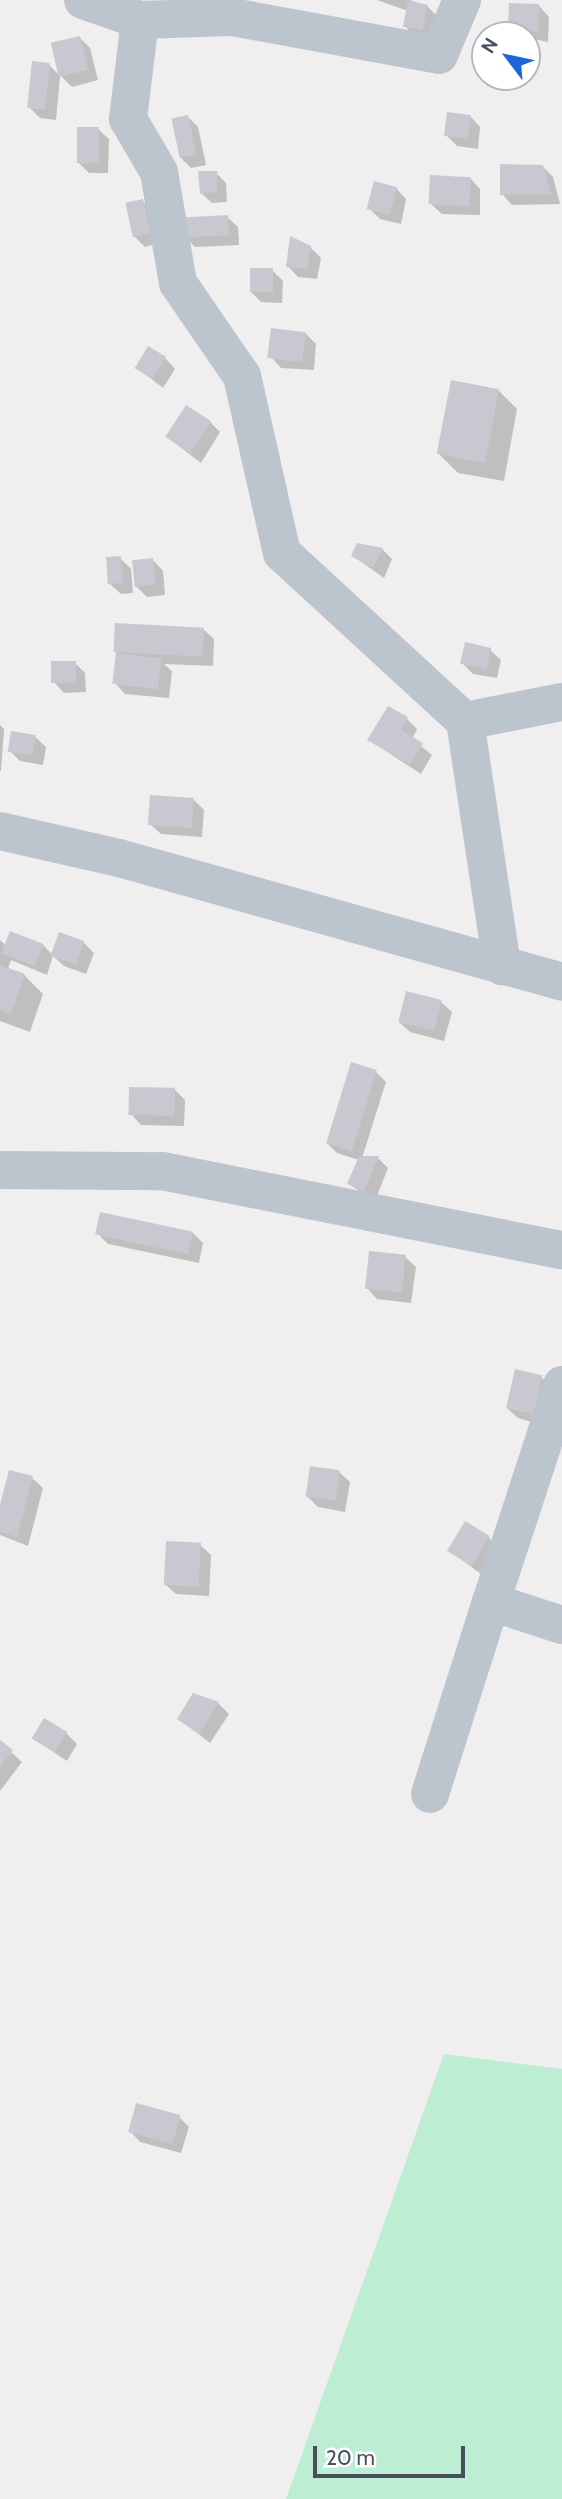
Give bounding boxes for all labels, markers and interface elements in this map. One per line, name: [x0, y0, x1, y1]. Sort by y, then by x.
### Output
north arrow: [471, 21, 541, 91]
text: N: [476, 34, 503, 57]
scale bar: [317, 2432, 469, 2476]
text: 20 m: [326, 2445, 375, 2470]

